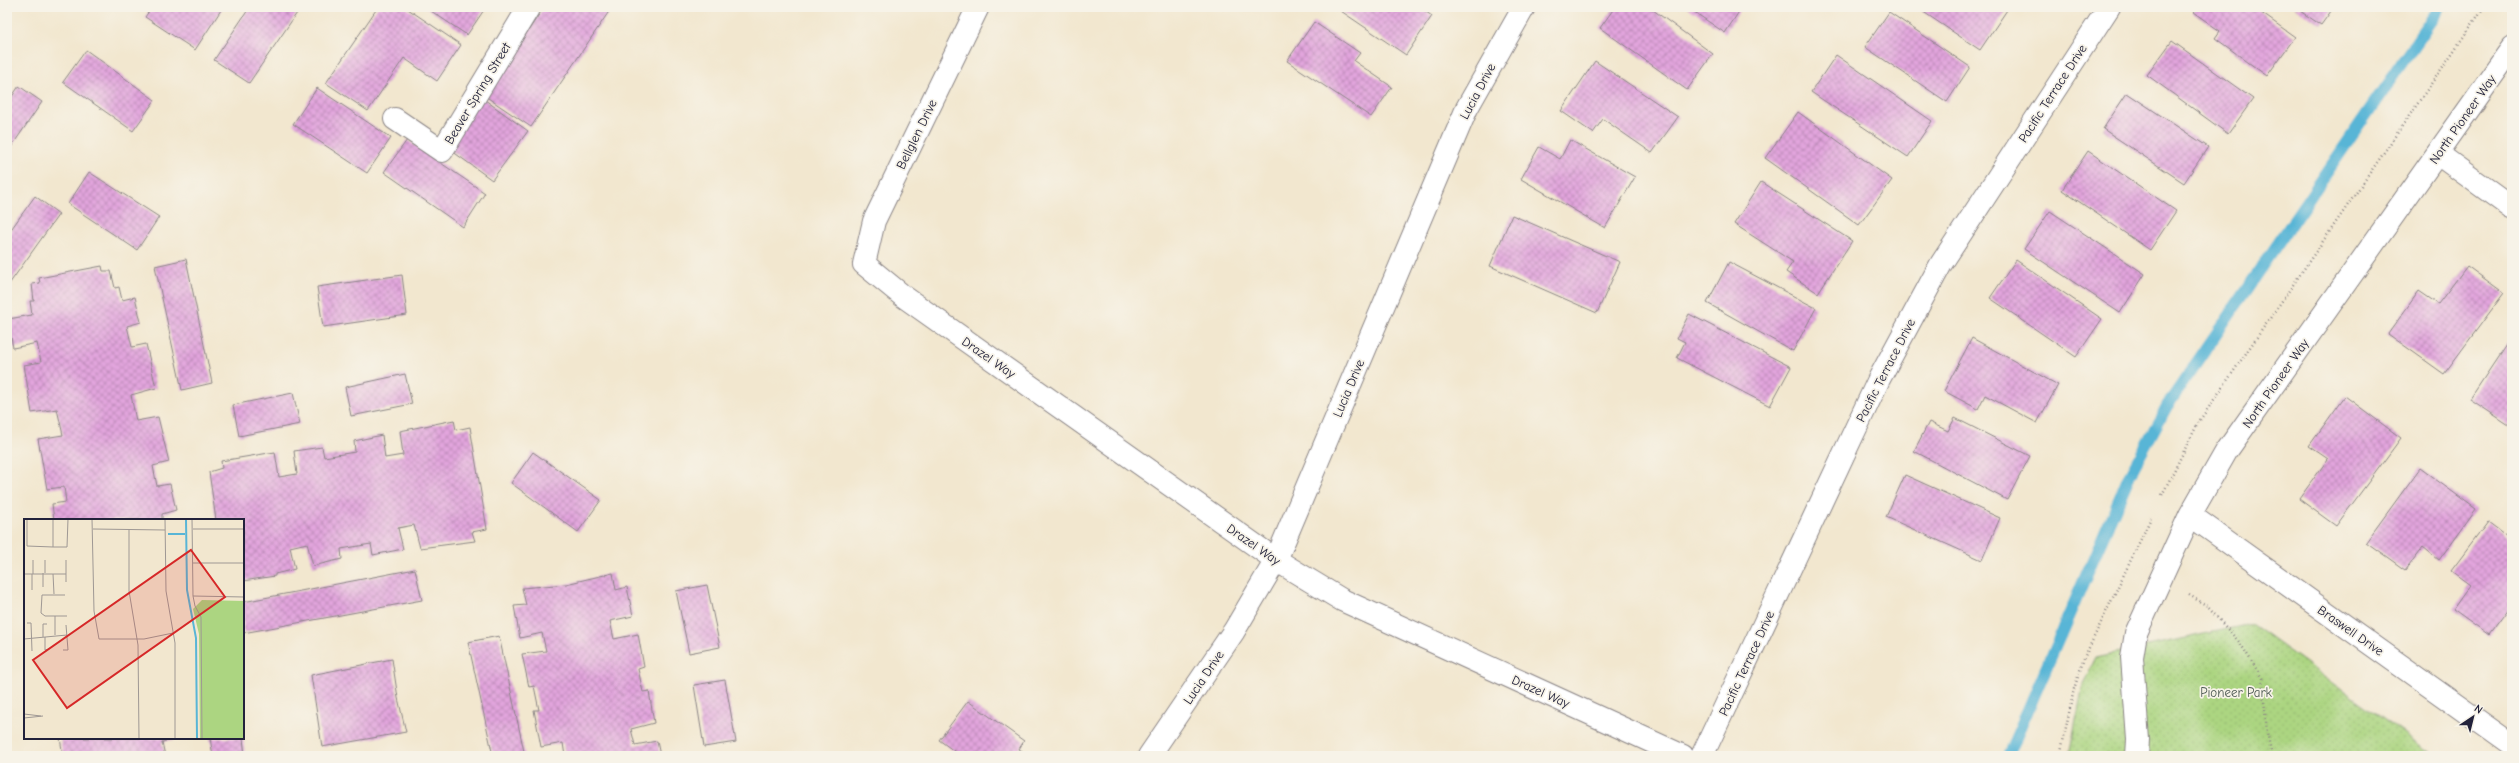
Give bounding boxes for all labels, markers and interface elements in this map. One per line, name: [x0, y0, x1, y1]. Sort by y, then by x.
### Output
street label: Beaver Spring Street: [441, 39, 514, 147]
street label: Pacific Terrace Drive: [2015, 41, 2090, 145]
street label: Lucia Drive: [1456, 60, 1499, 122]
street label: North Pioneer Way: [2426, 72, 2499, 167]
street label: Bellglen Drive: [893, 96, 940, 172]
street label: Pacific Terrace Drive: [1853, 316, 1918, 424]
street label: Drazel Way: [959, 334, 1018, 381]
street label: North Pioneer Way: [2239, 336, 2312, 431]
street label: Lucia Drive: [1330, 357, 1368, 419]
inset map: [24, 519, 244, 739]
street label: Drazel Way: [1224, 521, 1283, 568]
street label: Braswell Drive: [2315, 602, 2387, 659]
street label: Pacific Terrace Drive: [1716, 608, 1778, 718]
street label: Lucia Drive: [1180, 647, 1227, 707]
street label: Drazel Way: [1510, 672, 1572, 711]
park label: Pioneer Park: [2200, 685, 2273, 700]
north arrow: [2453, 697, 2493, 737]
text: N: [2472, 702, 2485, 717]

